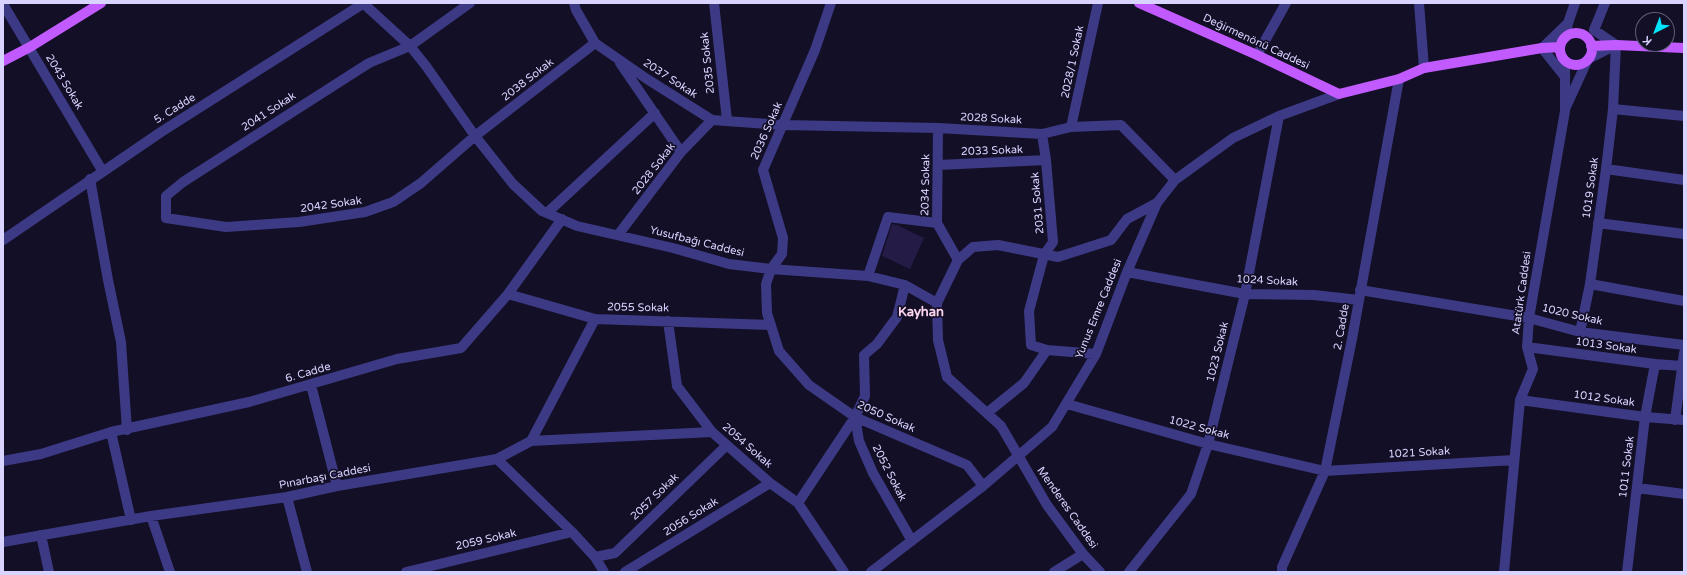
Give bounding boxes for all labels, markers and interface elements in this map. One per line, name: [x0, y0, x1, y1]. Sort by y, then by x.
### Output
street label: Değirmenönü Caddesi: [1201, 11, 1311, 73]
north arrow: [1635, 12, 1675, 52]
street label: 2028/1 Sokak: [1059, 25, 1087, 99]
street label: 2035 Sokak: [698, 31, 718, 95]
text: K: [1640, 33, 1654, 48]
street label: 2043 Sokak: [42, 52, 86, 112]
street label: 2038 Sokak: [500, 56, 556, 104]
street label: 2037 Sokak: [640, 57, 700, 101]
street label: 2041 Sokak: [239, 90, 299, 134]
street label: 5. Cadde: [152, 91, 198, 127]
street label: 2036 Sokak: [748, 100, 786, 162]
street label: 2028 Sokak: [960, 111, 1022, 127]
street label: 2028 Sokak: [630, 141, 678, 197]
street label: 2033 Sokak: [961, 143, 1023, 159]
street label: 2034 Sokak: [919, 154, 933, 216]
street label: 1019 Sokak: [1580, 156, 1602, 220]
street label: 2031 Sokak: [1029, 172, 1047, 234]
street label: 2042 Sokak: [299, 194, 363, 216]
street label: Yusufbağı Caddesi: [648, 224, 746, 260]
street label: Atatürk Caddesi: [1510, 250, 1534, 336]
street label: Yunus Emre Caddesi: [1073, 257, 1125, 361]
street label: 1024 Sokak: [1236, 273, 1298, 289]
street label: 2055 Sokak: [607, 301, 669, 315]
street label: 1020 Sokak: [1540, 302, 1604, 328]
street label: 2. Cadde: [1331, 303, 1353, 351]
district label: Kayhan: [898, 305, 944, 321]
street label: 1023 Sokak: [1204, 320, 1232, 384]
street label: 1013 Sokak: [1574, 335, 1638, 357]
street label: 6. Cadde: [284, 360, 332, 386]
street label: 1012 Sokak: [1572, 388, 1636, 410]
street label: 2050 Sokak: [855, 398, 917, 436]
street label: 1022 Sokak: [1167, 414, 1231, 442]
street label: 2054 Sokak: [719, 421, 775, 471]
street label: 1011 Sokak: [1617, 435, 1637, 499]
street label: 2052 Sokak: [869, 442, 909, 504]
street label: 1021 Sokak: [1388, 445, 1450, 461]
street label: Pınarbaşı Caddesi: [278, 462, 372, 492]
street label: Menderes Caddesi: [1034, 465, 1100, 551]
street label: 2057 Sokak: [628, 471, 682, 523]
street label: 2056 Sokak: [661, 495, 721, 539]
street label: 2059 Sokak: [454, 527, 518, 553]

